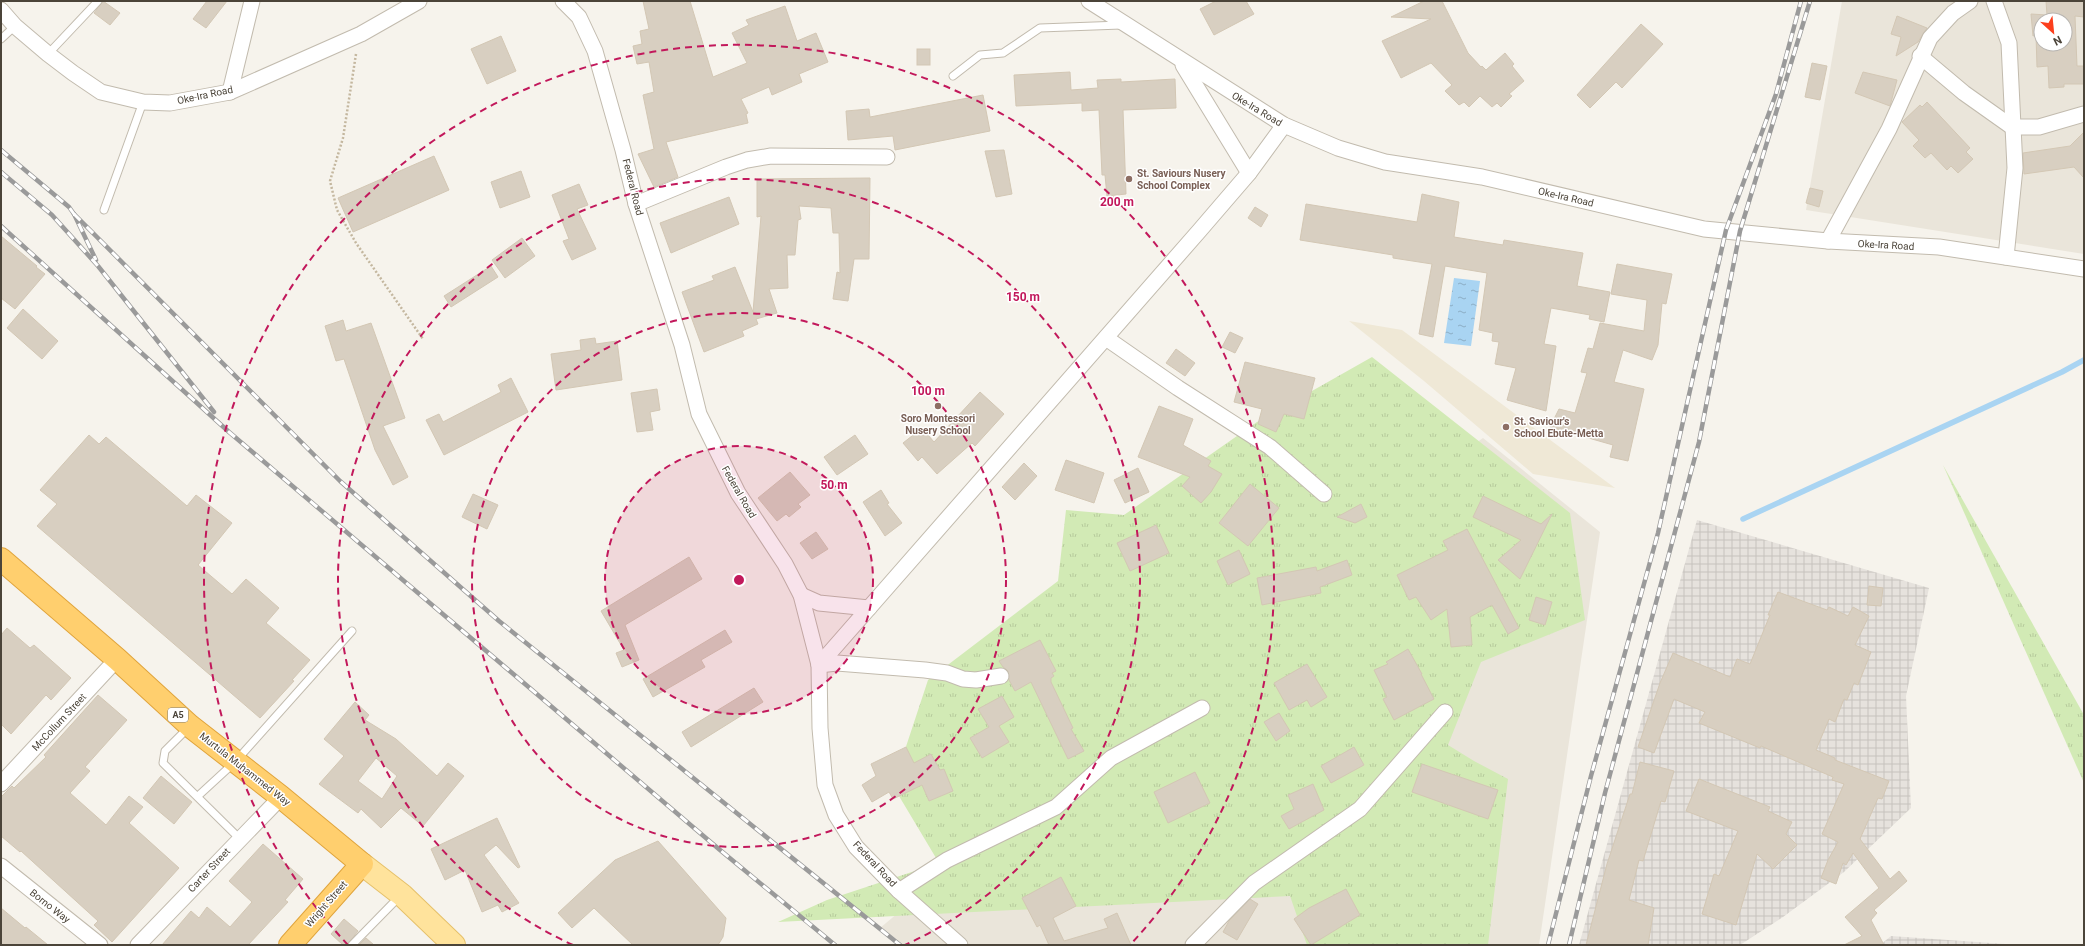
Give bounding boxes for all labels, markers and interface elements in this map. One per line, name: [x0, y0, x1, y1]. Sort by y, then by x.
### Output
north arrow: [2033, 12, 2073, 52]
text: N: [2051, 33, 2064, 48]
street label: Oke-Ira Road: [176, 84, 234, 106]
street label: Oke-Ira Road: [1230, 90, 1284, 128]
street label: Federal Road: [621, 157, 645, 217]
place label: St. Saviours Nusery School Complex: [1137, 168, 1227, 191]
marker: St. Saviours Nusery School Complex: [1124, 174, 1134, 184]
street label: Oke-Ira Road: [1537, 185, 1595, 209]
text: 200 m: [1100, 195, 1134, 209]
street label: Oke-Ira Road: [1857, 238, 1915, 252]
text: 150 m: [1006, 290, 1040, 304]
text: 100 m: [911, 384, 945, 398]
marker: Soro Montessori Nusery School: [933, 401, 943, 411]
place label: Soro Montessori Nusery School: [901, 413, 976, 436]
place label: St. Saviour's School Ebute-Metta: [1514, 416, 1604, 439]
marker: St. Saviour's School Ebute-Metta: [1501, 422, 1511, 432]
street label: Federal Road: [720, 464, 758, 520]
text: 50 m: [820, 478, 848, 492]
centre of rings: [732, 573, 746, 587]
street label: McCollum Street: [30, 691, 88, 753]
road number: A5: [168, 708, 188, 722]
street label: Murtula Muhammed Way: [197, 730, 293, 808]
street label: Federal Road: [851, 839, 899, 889]
street label: Carter Street: [186, 846, 232, 894]
street label: Wright Street: [303, 879, 349, 929]
street label: Borno Way: [28, 887, 72, 925]

